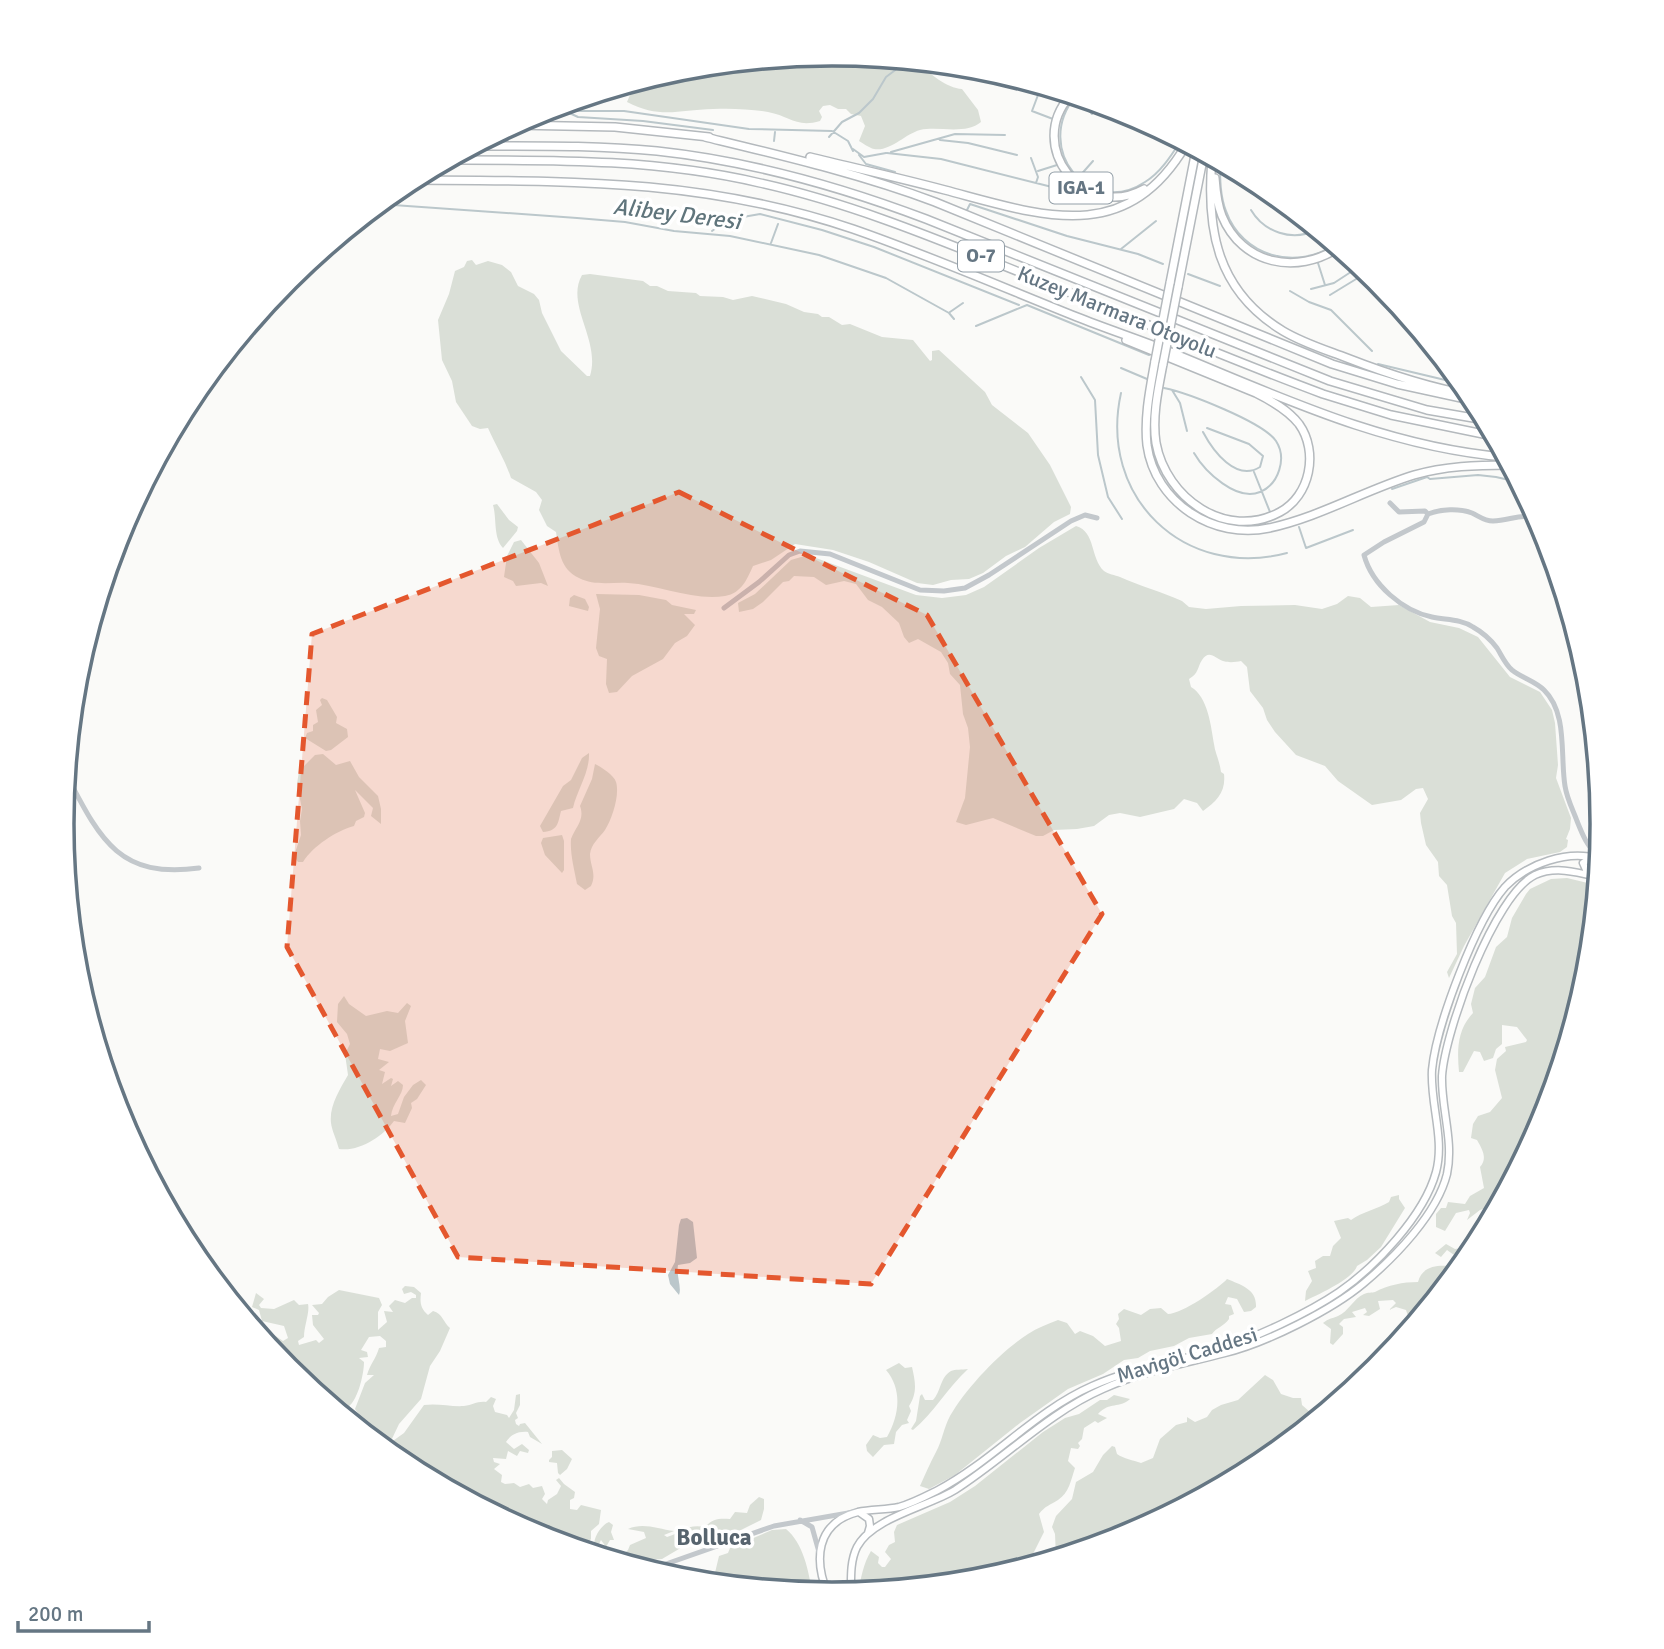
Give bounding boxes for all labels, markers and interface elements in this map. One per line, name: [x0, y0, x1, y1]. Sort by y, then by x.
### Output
road number: IGA-1: [1050, 172, 1112, 204]
water label: Alibey Deresi: [612, 192, 745, 237]
road number: O-7: [958, 240, 1004, 272]
street label: Kuzey Marmara Otoyolu: [1014, 260, 1220, 364]
street label: Mavigöl Caddesi: [1113, 1321, 1261, 1389]
district label: Bolluca: [676, 1523, 752, 1552]
scale bar: [18, 1590, 149, 1634]
text: 200 m: [28, 1601, 83, 1627]

